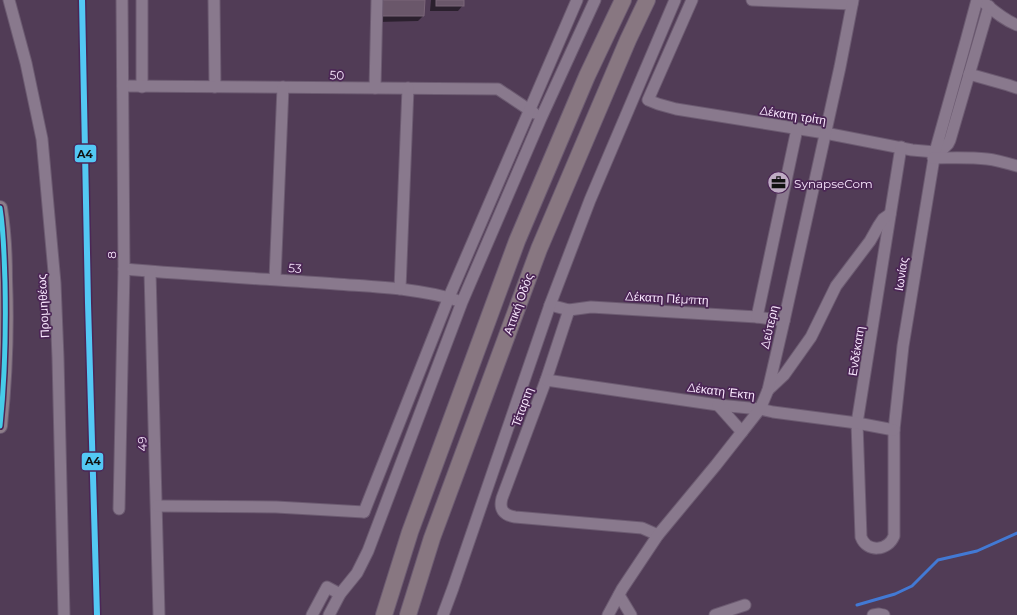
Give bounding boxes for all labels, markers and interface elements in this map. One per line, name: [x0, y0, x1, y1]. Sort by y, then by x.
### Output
street label: 50: [329, 67, 345, 83]
street label: Δέκατη τρίτη: [759, 102, 827, 128]
line badge: A4: [74, 144, 97, 163]
text: A4: [76, 147, 93, 161]
office icon: SynapseCom: [765, 170, 791, 196]
place label: SynapseCom: [794, 176, 873, 191]
street label: 8: [104, 251, 119, 259]
street label: Ιωνίας: [891, 256, 911, 292]
street label: 53: [288, 260, 302, 276]
street label: Αττική Οδός: [500, 271, 536, 337]
street label: Προμηθέως: [34, 273, 52, 338]
street label: Δέκατη Πέμπτη: [625, 288, 709, 308]
street label: Δεύτερη: [757, 304, 781, 350]
street label: Ενδέκατη: [845, 325, 867, 377]
street label: Δέκατη Έκτη: [686, 379, 756, 403]
street label: Τέταρτη: [508, 385, 536, 429]
street label: 49: [134, 436, 150, 452]
line badge: A4: [81, 452, 104, 471]
text: A4: [84, 454, 101, 468]

